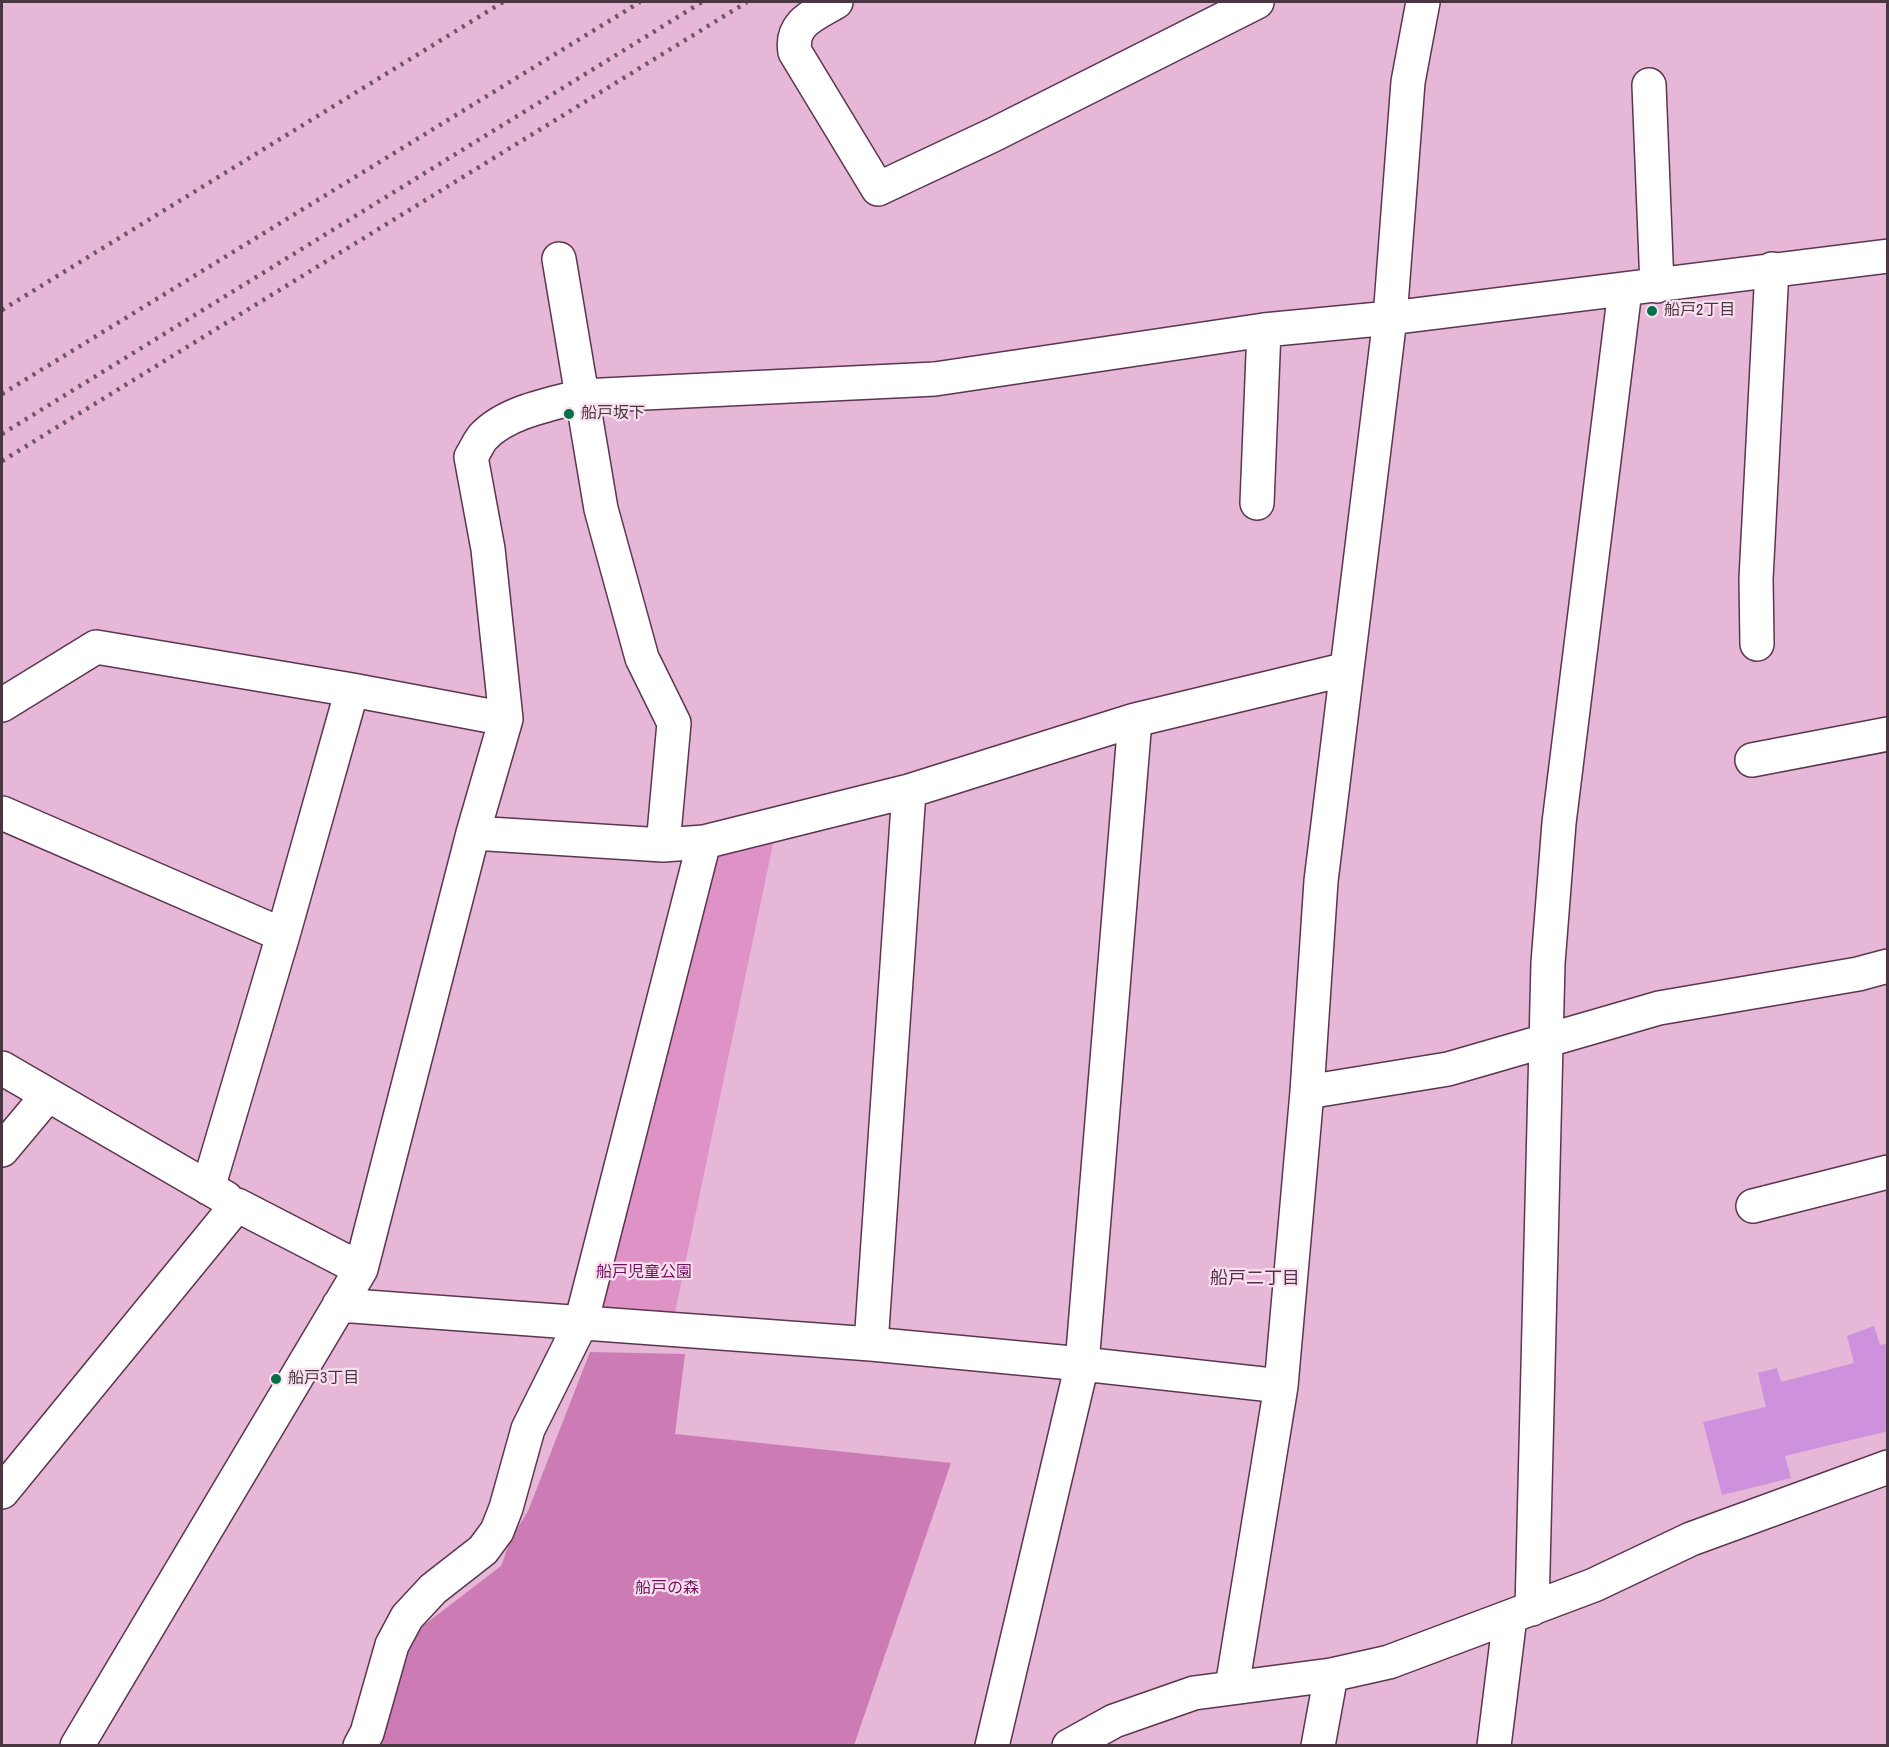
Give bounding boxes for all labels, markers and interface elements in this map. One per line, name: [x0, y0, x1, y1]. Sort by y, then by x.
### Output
place label: 船戸2丁目: [1664, 301, 1735, 321]
marker: 船戸2丁目: [1645, 304, 1659, 318]
place label: 船戸坂下: [581, 404, 645, 424]
marker: 船戸坂下: [562, 407, 576, 421]
park label: 船戸児童公園: [596, 1263, 692, 1283]
district label: 船戸二丁目: [1210, 1268, 1300, 1290]
place label: 船戸3丁目: [288, 1369, 359, 1389]
marker: 船戸3丁目: [269, 1372, 283, 1386]
park label: 船戸の森: [635, 1579, 699, 1599]

